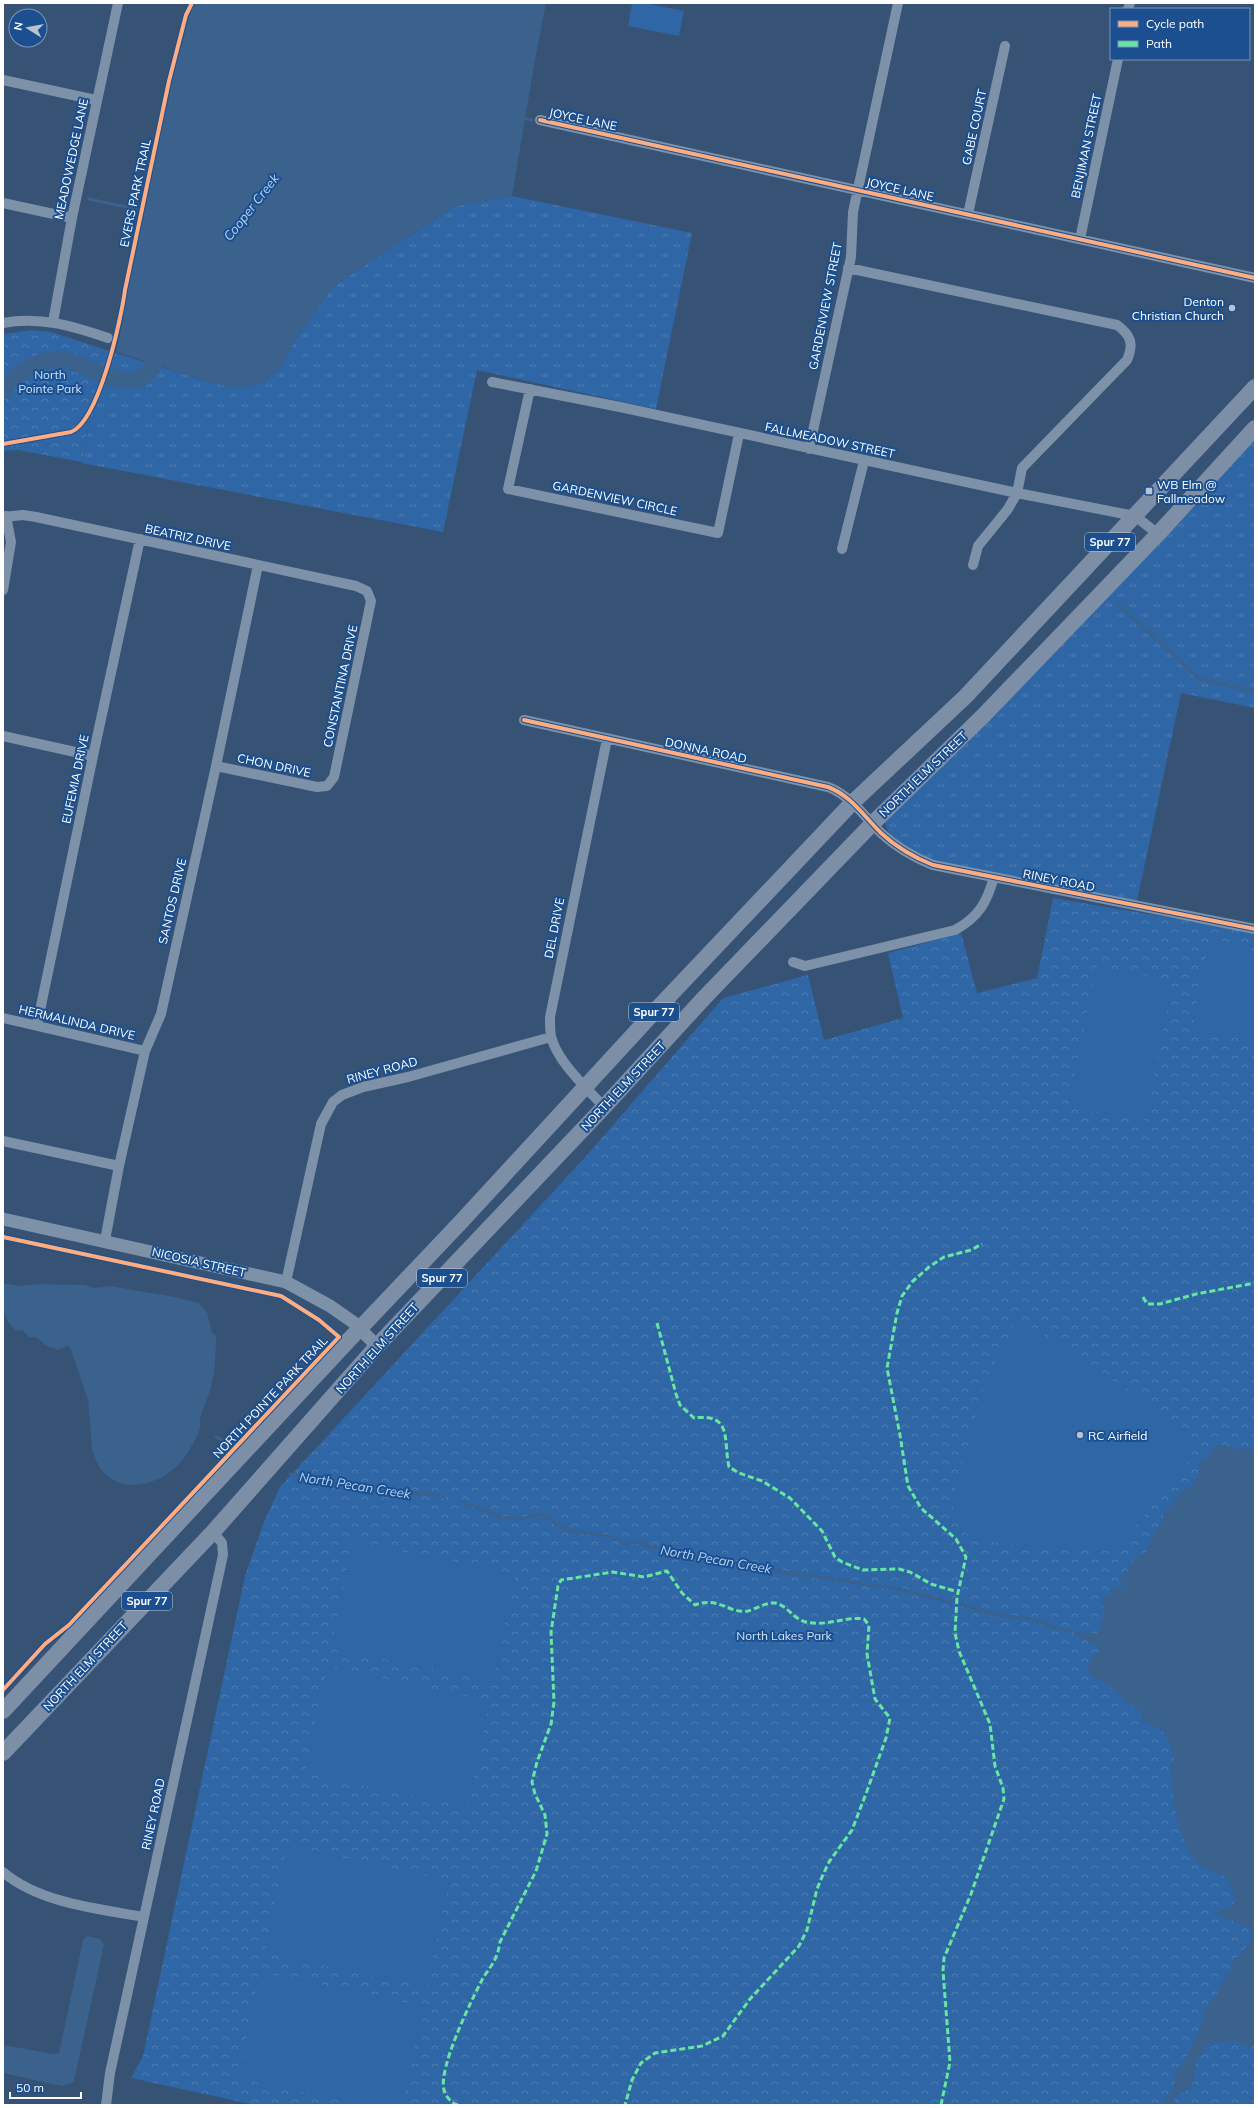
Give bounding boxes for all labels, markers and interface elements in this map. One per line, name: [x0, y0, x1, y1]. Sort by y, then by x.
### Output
north arrow: [8, 8, 48, 48]
legend: [1110, 8, 1250, 60]
text: Cycle path: [1146, 16, 1204, 31]
text: N: [11, 21, 26, 32]
text: Path: [1146, 36, 1172, 51]
street label: GABE COURT: [959, 87, 990, 166]
street label: BENJIMAN STREET: [1068, 92, 1105, 200]
street label: MEADOWEDGE LANE: [51, 97, 91, 221]
street label: JOYCE LANE: [548, 104, 618, 134]
street label: EVERS PARK TRAIL: [116, 137, 154, 248]
water label: Cooper Creek: [220, 170, 282, 244]
street label: JOYCE LANE: [865, 174, 935, 204]
street label: GARDENVIEW STREET: [805, 240, 845, 371]
place label: Denton Christian Church: [1132, 294, 1224, 323]
marker: Denton Christian Church: [1227, 303, 1237, 313]
park label: North Pointe Park: [18, 367, 82, 396]
street label: FALLMEADOW STREET: [764, 419, 897, 461]
street label: GARDENVIEW CIRCLE: [551, 477, 679, 519]
place label: WB Elm @ Fallmeadow: [1157, 477, 1226, 506]
marker: WB Elm @ Fallmeadow: [1144, 486, 1154, 496]
street label: BEATRIZ DRIVE: [144, 521, 232, 553]
road number: Spur 77: [1085, 533, 1135, 551]
street label: CONSTANTINA DRIVE: [320, 623, 360, 749]
street label: NORTH ELM STREET: [876, 727, 971, 820]
street label: EUFEMIA DRIVE: [58, 733, 92, 825]
street label: DONNA ROAD: [664, 734, 748, 766]
street label: CHON DRIVE: [236, 750, 312, 780]
street label: SANTOS DRIVE: [155, 857, 189, 945]
street label: RINEY ROAD: [1022, 866, 1096, 894]
street label: DEL DRIVE: [541, 896, 567, 960]
street label: HERMALINDA DRIVE: [17, 1001, 137, 1043]
road number: Spur 77: [629, 1003, 679, 1021]
street label: NORTH ELM STREET: [578, 1038, 669, 1134]
street label: RINEY ROAD: [345, 1053, 419, 1087]
street label: NICOSIA STREET: [151, 1244, 248, 1280]
road number: Spur 77: [417, 1269, 467, 1287]
street label: NORTH ELM STREET: [332, 1299, 422, 1396]
street label: NORTH POINTE PARK TRAIL: [210, 1333, 331, 1461]
place label: RC Airfield: [1088, 1428, 1147, 1443]
marker: RC Airfield: [1075, 1430, 1085, 1440]
water label: North Pecan Creek: [298, 1468, 412, 1502]
water label: North Pecan Creek: [659, 1541, 773, 1577]
road number: Spur 77: [122, 1592, 172, 1610]
street label: NORTH ELM STREET: [40, 1618, 131, 1714]
park label: North Lakes Park: [736, 1628, 833, 1643]
street label: RINEY ROAD: [138, 1777, 168, 1851]
scale bar: [10, 2074, 81, 2100]
text: 50 m: [16, 2080, 44, 2095]

